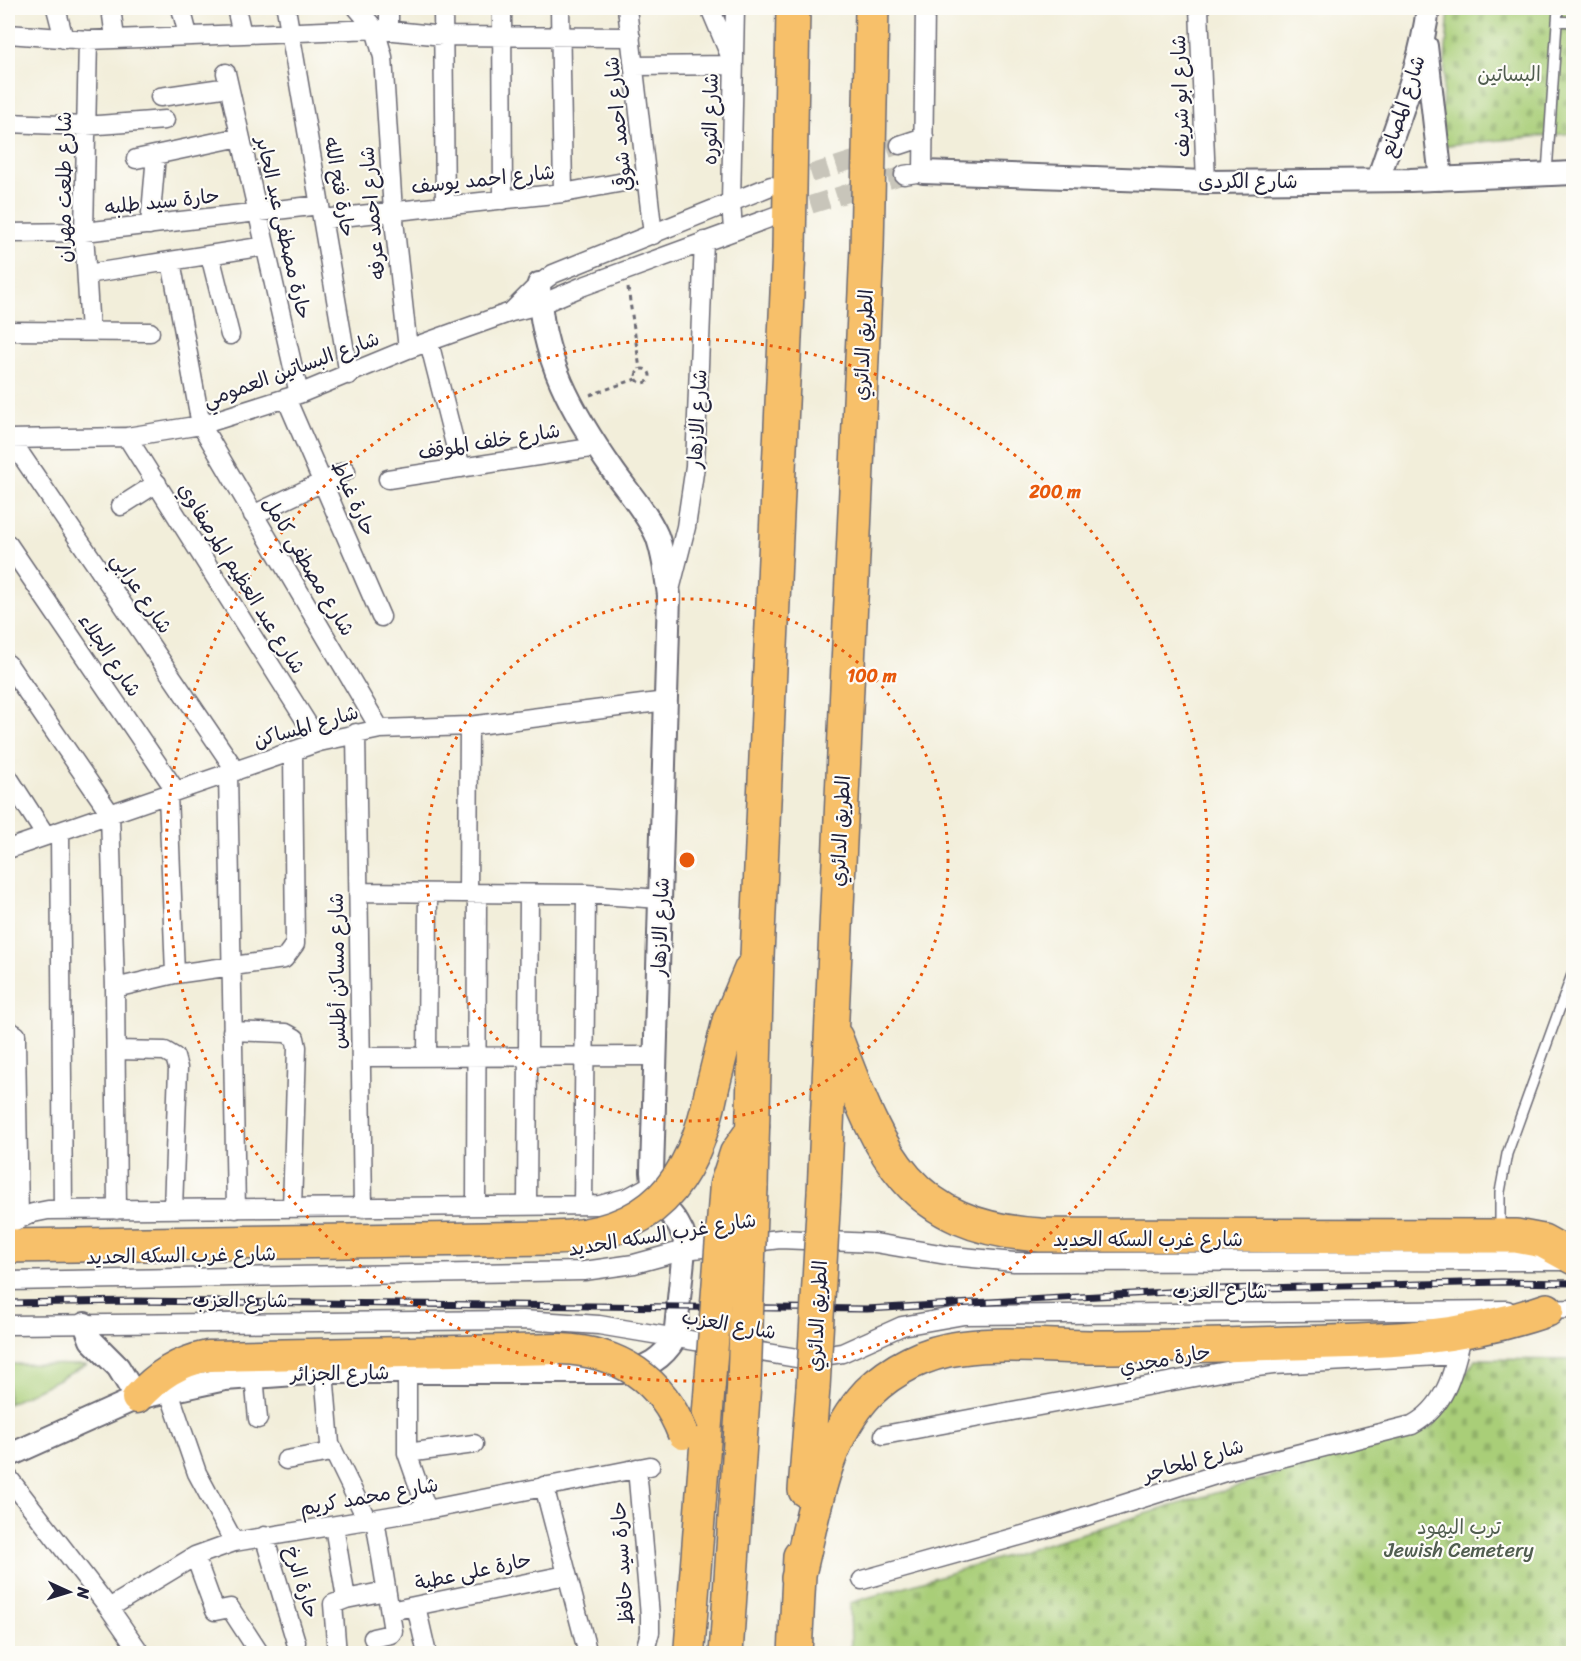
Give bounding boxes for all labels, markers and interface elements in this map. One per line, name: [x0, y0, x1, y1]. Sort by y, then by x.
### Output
street label: شارع ابو شريف: [1161, 34, 1200, 158]
street label: شارع المصانع: [1370, 51, 1435, 162]
street label: شارع احمد شوقي: [594, 55, 643, 193]
park label: البساتين: [1477, 57, 1541, 92]
street label: شارع الثوره: [692, 73, 729, 165]
street label: شارع طلعت مهران: [47, 111, 82, 263]
street label: حارة مصطفى عبد الجابر: [245, 131, 322, 323]
street label: حارة فتح الله: [313, 134, 366, 240]
street label: شارع احمد عرفه: [349, 145, 396, 281]
street label: شارع احمد يوسف: [409, 155, 557, 204]
street label: شارع الكردى: [1198, 164, 1298, 199]
street label: حارة سيد طلبه: [103, 178, 221, 225]
street label: الطريق الدائري: [843, 288, 884, 402]
street label: شارع البساتين العمومي: [198, 321, 384, 418]
street label: شارع الازهار: [677, 368, 718, 471]
street label: شارع خلف الموقف: [415, 413, 563, 470]
street label: حارة غياط: [321, 454, 386, 542]
street label: شارع عبد العظيم المرصفاوي: [168, 475, 315, 681]
text: 200 m: [1028, 476, 1081, 508]
street label: شارع مصطفي كامل: [253, 489, 364, 643]
street label: شارع عرابي: [101, 545, 182, 641]
street label: شارع الجلاء: [68, 606, 151, 705]
text: 100 m: [848, 660, 897, 692]
street label: شارع المساكن: [249, 695, 363, 758]
street label: الطريق الدائري: [820, 774, 861, 888]
centre of rings: [677, 850, 697, 870]
street label: شارع الازهار: [641, 877, 680, 978]
street label: شارع مساكن أطلس: [319, 892, 356, 1050]
street label: شارع غرب السكه الحديد: [565, 1202, 759, 1267]
street label: شارع غرب السكه الحديد: [1053, 1222, 1243, 1257]
street label: شارع غرب السكه الحديد: [86, 1236, 276, 1275]
street label: الطريق الدائري: [797, 1259, 838, 1373]
street label: شارع العزب: [1172, 1274, 1268, 1309]
street label: شارع العزب: [192, 1283, 288, 1318]
street label: شارع العزب: [679, 1299, 779, 1350]
street label: حارة مجدي: [1117, 1334, 1213, 1385]
street label: شارع الجزائر: [288, 1355, 390, 1392]
street label: شارع المحاجر: [1136, 1428, 1248, 1493]
street label: شارع محمد كريم: [297, 1467, 441, 1526]
street label: حارة سيد حافظ: [601, 1500, 644, 1626]
park label: ترب اليهود Jewish Cemetery: [1383, 1510, 1534, 1568]
street label: حارة الرخ: [274, 1542, 329, 1623]
street label: حارة على عطية: [411, 1542, 535, 1601]
north arrow: [39, 1562, 99, 1622]
text: N: [69, 1585, 98, 1600]

